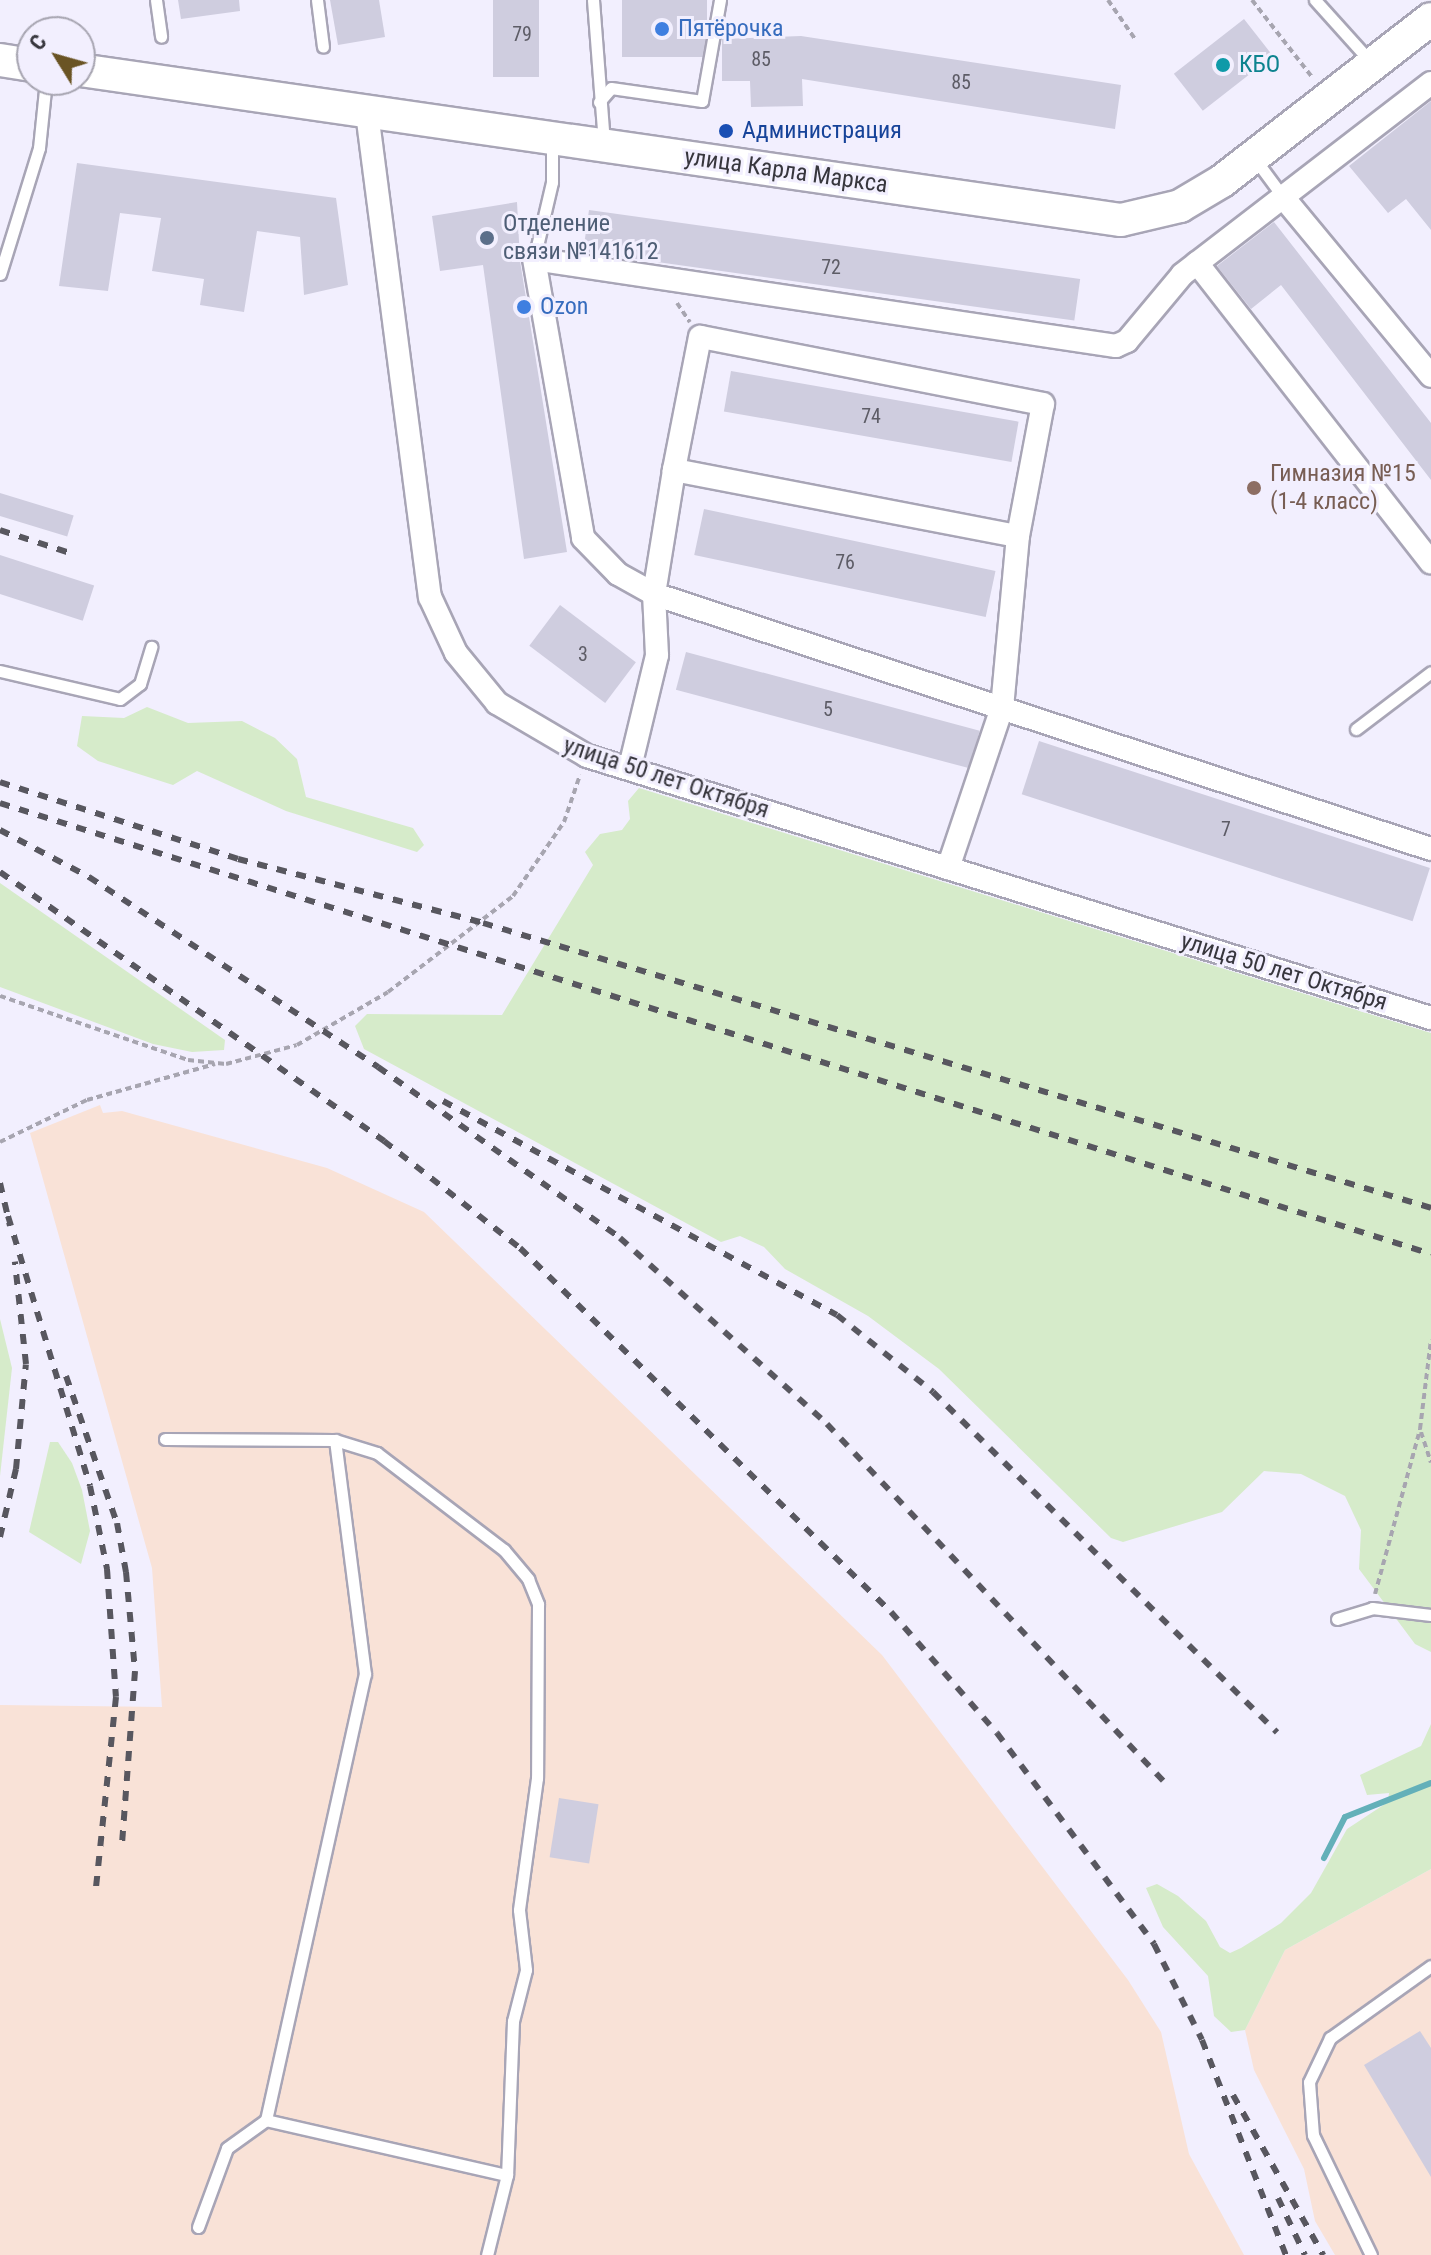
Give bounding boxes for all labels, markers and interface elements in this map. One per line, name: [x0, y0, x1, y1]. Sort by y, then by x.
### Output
place label: Пятёрочка: [678, 15, 783, 43]
north arrow: [16, 16, 96, 96]
marker: Пятёрочка: [653, 20, 671, 38]
house number: 79: [512, 22, 532, 46]
text: С: [24, 30, 52, 55]
house number: 85: [751, 47, 771, 71]
place label: КБО: [1239, 51, 1280, 79]
marker: КБО: [1214, 56, 1232, 74]
house number: 85: [951, 70, 971, 94]
place label: Администрация: [742, 117, 902, 145]
marker: Администрация: [717, 122, 735, 140]
street label: улица Карла Маркса: [683, 142, 889, 200]
place label: Отделение связи №141612: [503, 210, 659, 266]
marker: Отделение связи №141612: [478, 229, 496, 247]
house number: 72: [821, 255, 841, 279]
place label: Ozon: [540, 293, 588, 321]
marker: Ozon: [515, 298, 533, 316]
house number: 74: [861, 404, 881, 428]
place label: Гимназия №15 (1-4 класс): [1270, 460, 1416, 516]
marker: Гимназия №15 (1-4 класс): [1245, 479, 1263, 497]
house number: 76: [835, 550, 855, 574]
house number: 3: [578, 642, 588, 666]
house number: 5: [823, 697, 833, 721]
street label: улица 50 лет Октября: [560, 731, 772, 825]
house number: 7: [1221, 817, 1231, 841]
street label: улица 50 лет Октября: [1177, 927, 1391, 1017]

